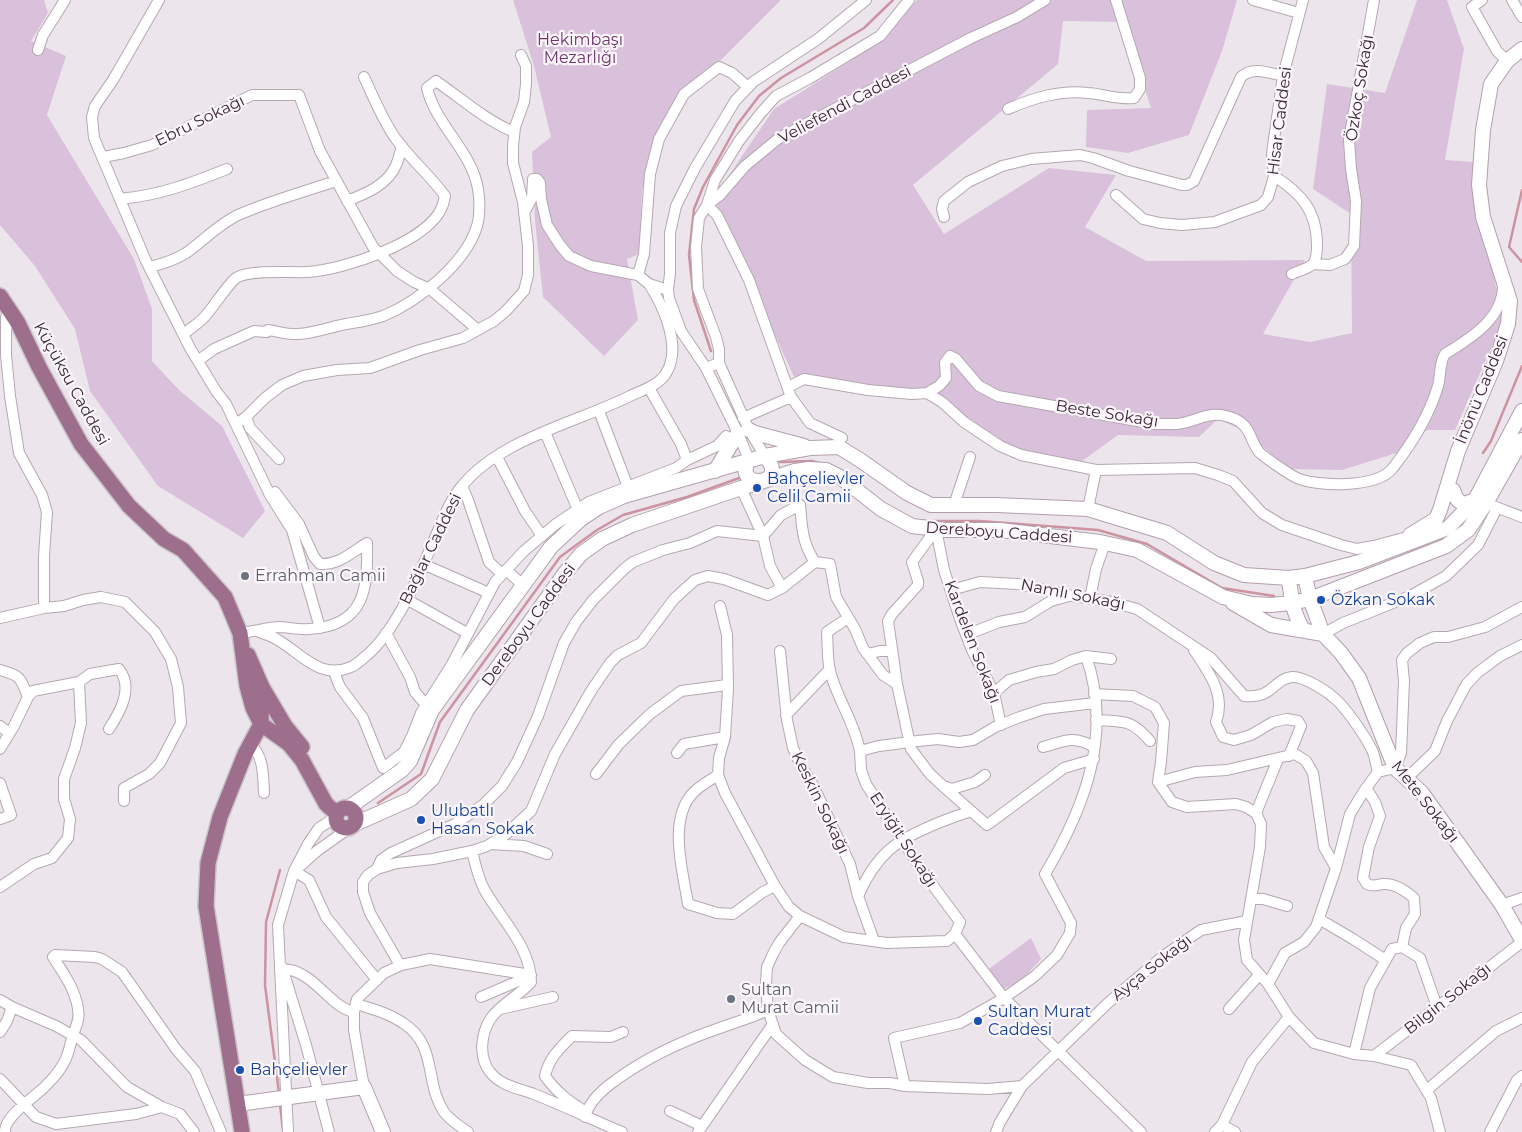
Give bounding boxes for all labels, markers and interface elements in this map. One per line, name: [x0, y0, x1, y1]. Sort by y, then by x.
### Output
park label: Hekimbaşı Mezarlığı: [537, 30, 623, 68]
street label: Özkoç Sokağı: [1342, 33, 1378, 143]
street label: Veliefendi Caddesi: [775, 62, 915, 148]
street label: Hisar Caddesi: [1264, 66, 1296, 176]
street label: Ebru Sokağı: [152, 91, 248, 151]
street label: Küçüksu Caddesi: [29, 319, 113, 449]
street label: İnönü Caddesi: [1451, 333, 1513, 447]
street label: Beste Sokağı: [1054, 396, 1160, 432]
place label: Bahçelievler Celil Camii: [767, 469, 865, 507]
marker: Bahçelievler Celil Camii: [751, 482, 763, 494]
street label: Bağlar Caddesi: [396, 490, 466, 608]
street label: Dereboyu Caddesi: [925, 518, 1073, 548]
street label: Dereboyu Caddesi: [478, 560, 580, 690]
place label: Errahman Camii: [255, 566, 386, 586]
marker: Errahman Camii: [239, 570, 251, 582]
street label: Namlı Sokağı: [1019, 575, 1127, 615]
street label: Kardelen Sokağı: [940, 578, 1004, 706]
place label: Özkan Sokak: [1331, 590, 1435, 610]
marker: Özkan Sokak: [1315, 594, 1327, 606]
street label: Keskin Sokağı: [787, 749, 853, 857]
street label: Mete Sokağı: [1387, 757, 1463, 847]
street label: Eryiğit Sokağı: [865, 789, 941, 891]
place label: Ulubatlı Hasan Sokak: [431, 801, 534, 839]
marker: Ulubatlı Hasan Sokak: [415, 814, 427, 826]
street label: Ayça Sokağı: [1108, 931, 1196, 1005]
street label: Bilgin Sokağı: [1401, 959, 1495, 1039]
place label: Sultan Murat Camii: [741, 980, 839, 1018]
marker: Sultan Murat Camii: [725, 993, 737, 1005]
place label: Sultan Murat Caddesi: [988, 1002, 1091, 1040]
marker: Sultan Murat Caddesi: [972, 1015, 984, 1027]
place label: Bahçelievler: [250, 1060, 348, 1080]
marker: Bahçelievler: [234, 1064, 246, 1076]

